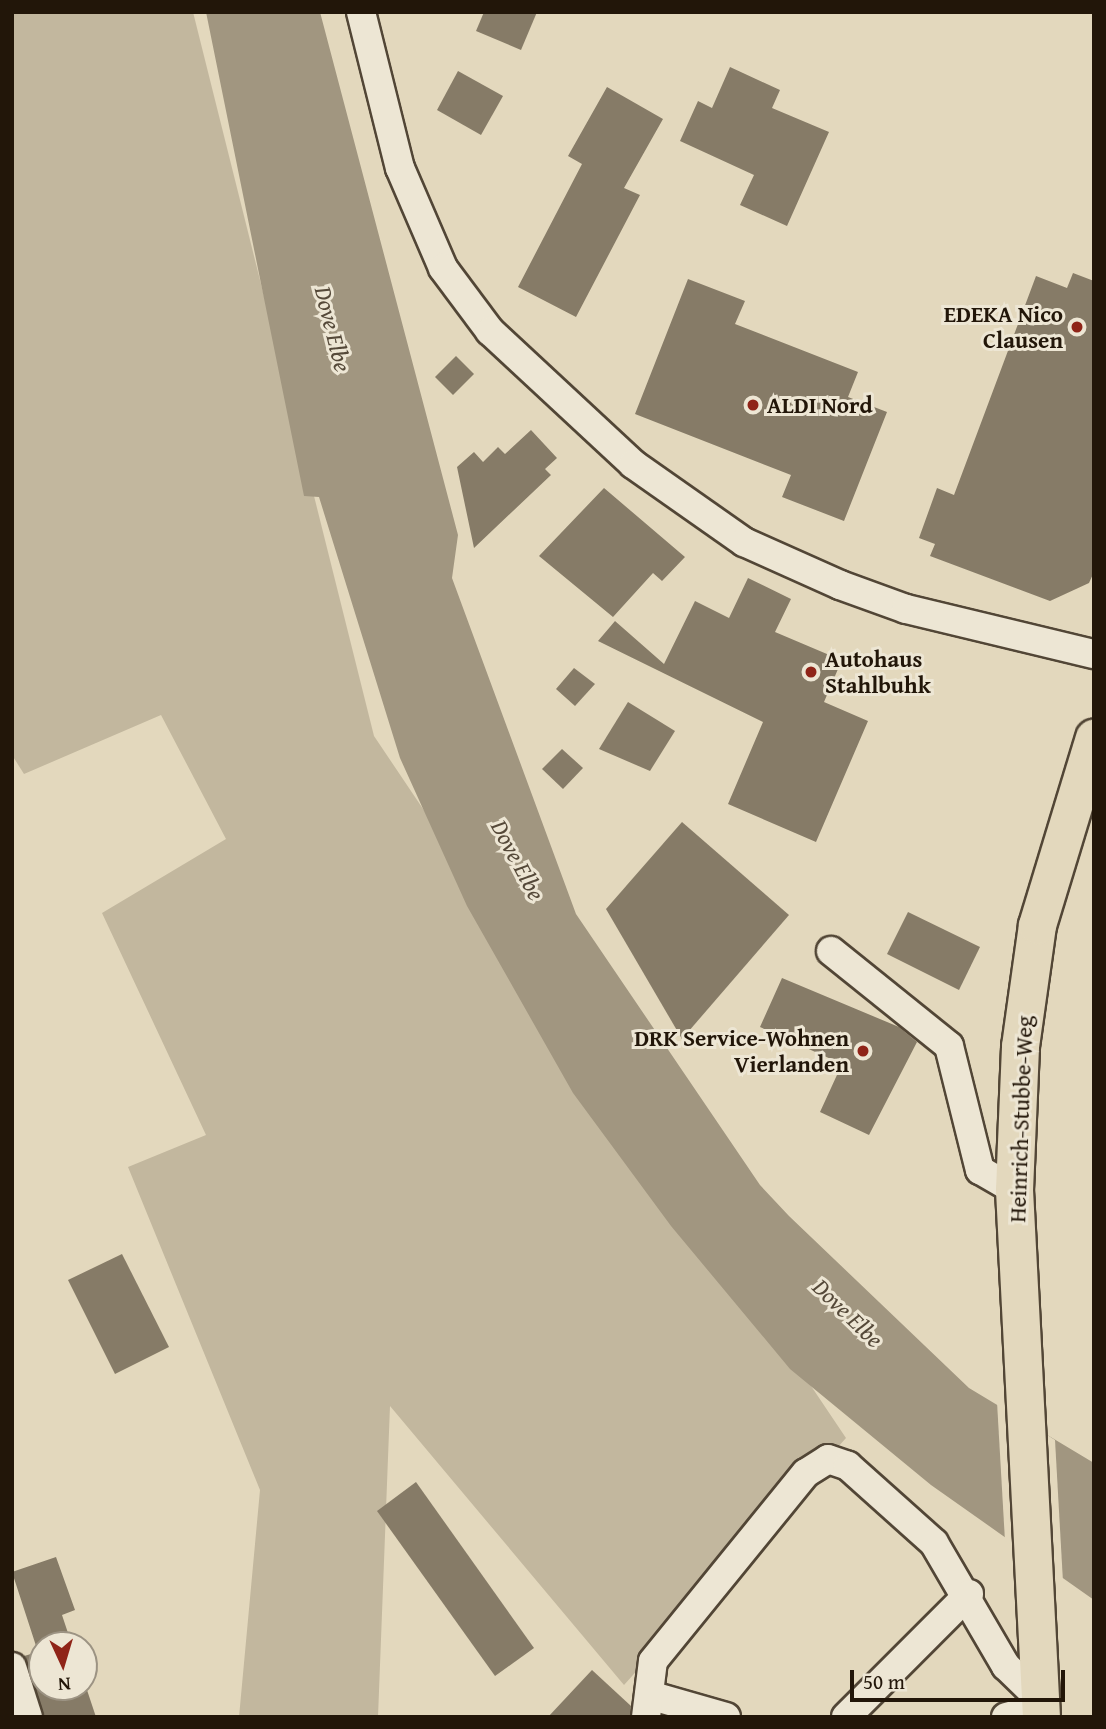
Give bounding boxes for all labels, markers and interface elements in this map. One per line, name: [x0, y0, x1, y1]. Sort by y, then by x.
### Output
water label: Dove Elbe: [309, 283, 357, 375]
place label: EDEKA Nico Clausen: [944, 300, 1063, 354]
marker: EDEKA Nico Clausen: [1069, 319, 1085, 335]
place label: ALDI Nord: [767, 391, 873, 419]
marker: ALDI Nord: [745, 397, 761, 413]
place label: Autohaus Stahlbuhk: [825, 645, 931, 699]
marker: Autohaus Stahlbuhk: [803, 664, 819, 680]
water label: Dove Elbe: [485, 815, 551, 905]
street label: Heinrich-Stubbe-Weg: [1004, 1015, 1038, 1223]
place label: DRK Service-Wohnen Vierlanden: [634, 1024, 849, 1078]
marker: DRK Service-Wohnen Vierlanden: [855, 1043, 871, 1059]
water label: Dove Elbe: [807, 1272, 889, 1354]
north arrow: [28, 1631, 98, 1701]
scale bar: [854, 1656, 1069, 1700]
text: 50 m: [863, 1666, 905, 1697]
text: N: [57, 1671, 72, 1699]

